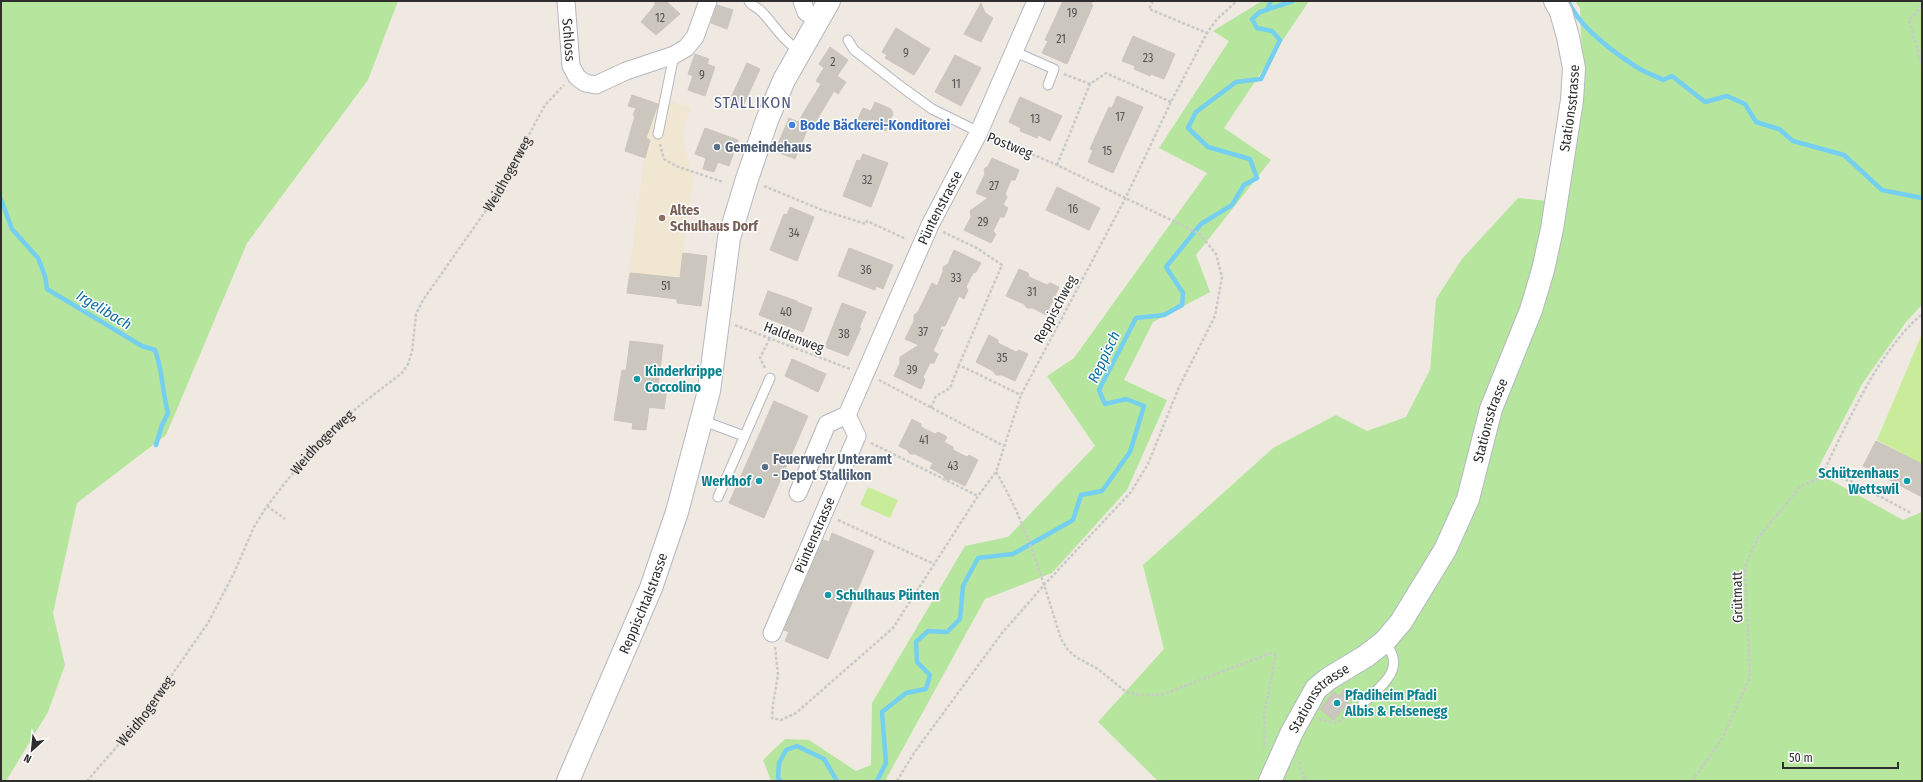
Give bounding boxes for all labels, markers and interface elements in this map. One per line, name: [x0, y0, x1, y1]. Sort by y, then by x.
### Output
house number: 19: [1067, 6, 1077, 20]
house number: 12: [655, 11, 665, 25]
street label: Schloss: [558, 18, 579, 62]
house number: 21: [1056, 32, 1066, 46]
house number: 9: [903, 46, 909, 60]
house number: 23: [1143, 51, 1153, 65]
house number: 2: [830, 55, 836, 69]
street label: Stationsstrasse: [1556, 64, 1583, 153]
house number: 9: [699, 68, 705, 82]
house number: 11: [951, 77, 961, 91]
district label: STALLIKON: [714, 93, 792, 112]
house number: 17: [1115, 110, 1125, 124]
house number: 13: [1030, 112, 1040, 126]
place label: Bode Bäckerei-Konditorei: [800, 117, 951, 134]
marker: Bode Bäckerei-Konditorei: [787, 120, 797, 130]
street label: Postweg: [985, 129, 1035, 162]
street label: Weidhogerweg: [480, 133, 536, 215]
place label: Gemeindehaus: [725, 139, 812, 156]
marker: Gemeindehaus: [712, 142, 722, 152]
house number: 15: [1102, 144, 1113, 158]
street label: Püntenstrasse: [914, 168, 966, 247]
house number: 32: [862, 173, 872, 187]
house number: 27: [989, 179, 999, 193]
place label: Altes Schulhaus Dorf: [669, 202, 759, 235]
house number: 16: [1068, 202, 1078, 216]
marker: Altes Schulhaus Dorf: [657, 213, 667, 223]
house number: 29: [977, 215, 989, 229]
house number: 34: [788, 226, 800, 240]
house number: 36: [860, 263, 872, 277]
house number: 33: [951, 271, 961, 285]
street label: Reppischweg: [1030, 272, 1081, 346]
house number: 51: [661, 279, 671, 293]
house number: 31: [1027, 285, 1037, 299]
water label: Irgelibach: [73, 286, 135, 334]
house number: 40: [780, 305, 792, 319]
street label: Haldenweg: [761, 318, 827, 357]
house number: 37: [918, 325, 928, 339]
house number: 38: [838, 327, 850, 341]
water label: Reppisch: [1084, 328, 1124, 386]
house number: 35: [997, 351, 1008, 365]
place label: Kinderkrippe Coccolino: [645, 363, 722, 396]
house number: 39: [906, 363, 918, 377]
marker: Kinderkrippe Coccolino: [632, 374, 642, 384]
street label: Stationsstrasse: [1470, 376, 1512, 465]
street label: Weidhogerweg: [287, 406, 358, 478]
house number: 41: [919, 433, 929, 447]
place label: Feuerwehr Unteramt - Depot Stallikon: [773, 451, 893, 484]
house number: 43: [947, 459, 959, 473]
marker: Feuerwehr Unteramt - Depot Stallikon: [760, 462, 770, 472]
place label: Schützenhaus Wettswil: [1818, 465, 1899, 498]
place label: Werkhof: [702, 473, 752, 490]
marker: Werkhof: [754, 476, 764, 486]
marker: Schützenhaus Wettswil: [1902, 476, 1912, 486]
street label: Püntenstrasse: [791, 494, 839, 575]
street label: Reppischtalstrasse: [616, 551, 671, 657]
street label: Grütmatt: [1729, 571, 1746, 623]
place label: Schulhaus Pünten: [836, 587, 939, 604]
marker: Schulhaus Pünten: [823, 590, 833, 600]
street label: Stationsstrasse: [1285, 660, 1353, 736]
street label: Weidhogerweg: [113, 672, 178, 750]
place label: Pfadiheim Pfadi Albis & Felsenegg: [1344, 687, 1448, 720]
marker: Pfadiheim Pfadi Albis & Felsenegg: [1332, 698, 1342, 708]
north arrow: [12, 730, 52, 770]
scale bar: [1783, 744, 1898, 770]
text: N: [22, 751, 34, 766]
text: 50 m: [1789, 751, 1813, 765]

